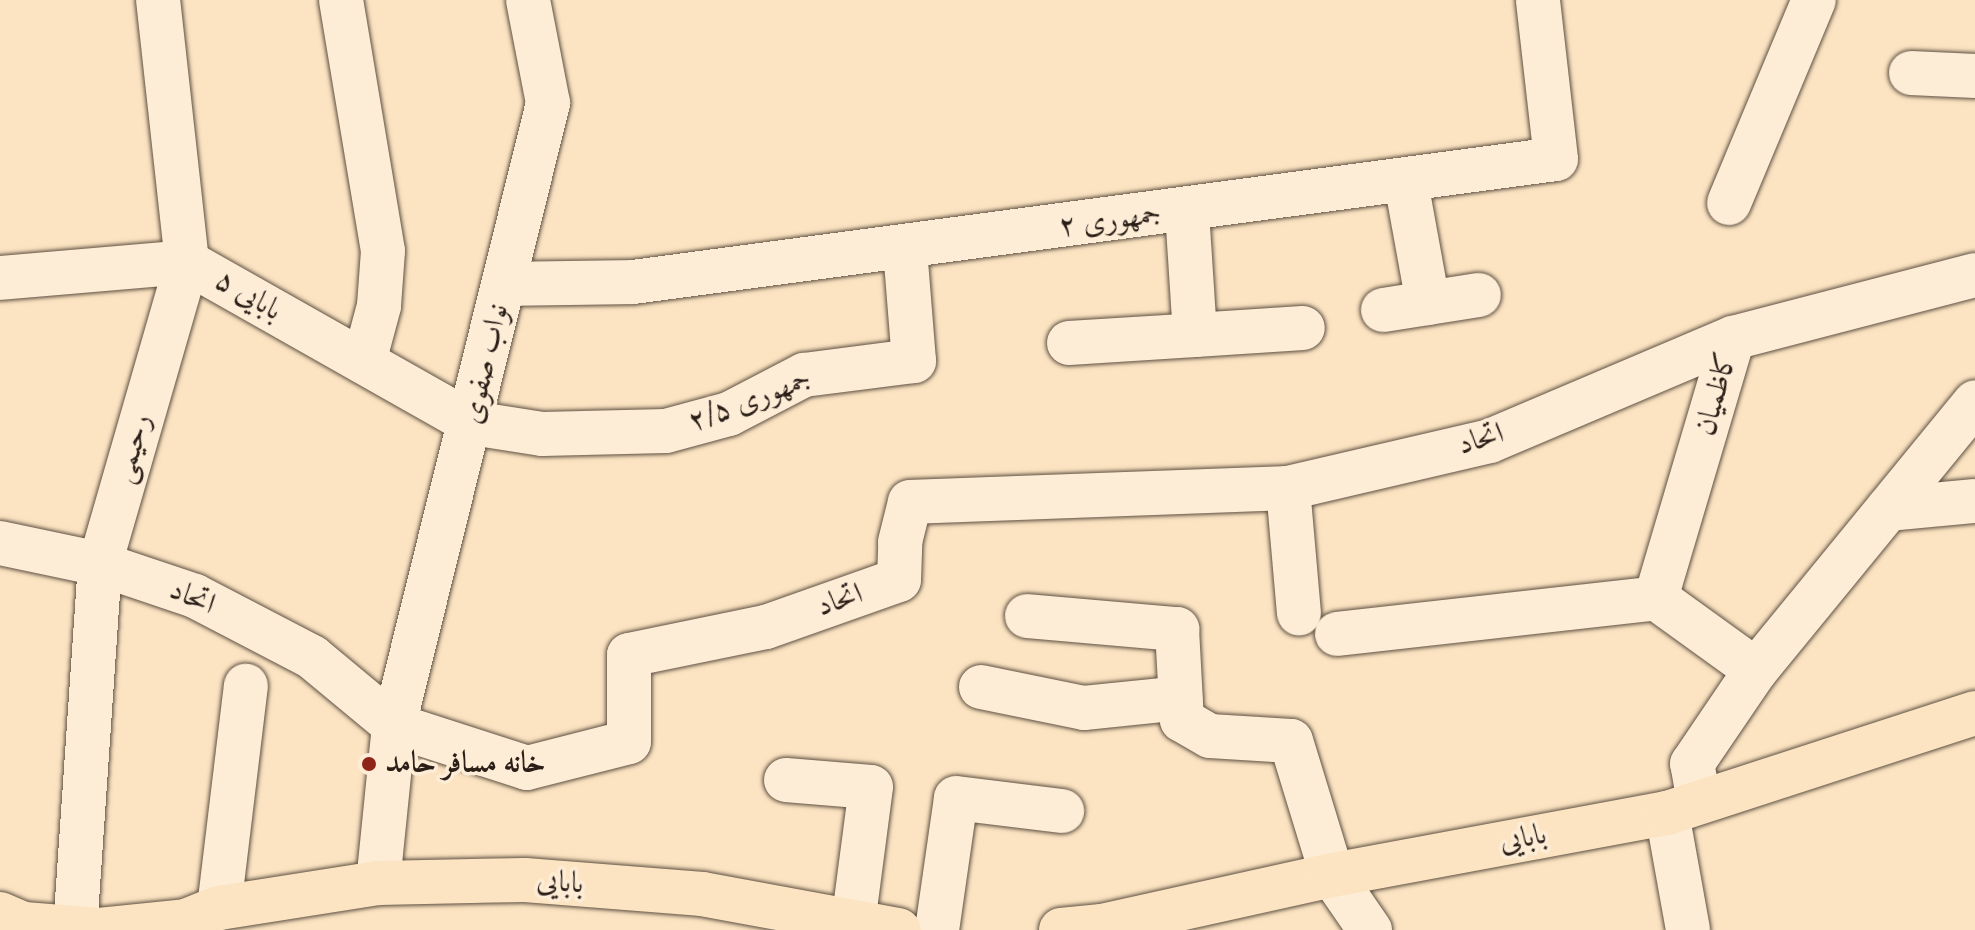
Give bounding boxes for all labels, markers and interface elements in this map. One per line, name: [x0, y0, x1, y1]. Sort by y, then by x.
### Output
street label: جمهوری ۲: [1057, 196, 1163, 246]
street label: بابایی ۵: [208, 263, 288, 329]
street label: نواب صفوی: [455, 300, 517, 428]
street label: کاظمیان: [1688, 348, 1746, 440]
street label: جمهوری ۲/۵: [684, 361, 816, 441]
street label: رحیمی: [106, 410, 160, 488]
street label: اتحاد: [1454, 416, 1508, 464]
street label: اتحاد: [164, 572, 220, 624]
street label: اتحاد: [812, 576, 868, 626]
place label: خانه مسافر حامد: [385, 746, 546, 782]
marker: خانه مسافر حامد: [360, 755, 378, 773]
street label: بابایی: [1496, 817, 1550, 861]
street label: بابایی: [535, 863, 585, 903]

